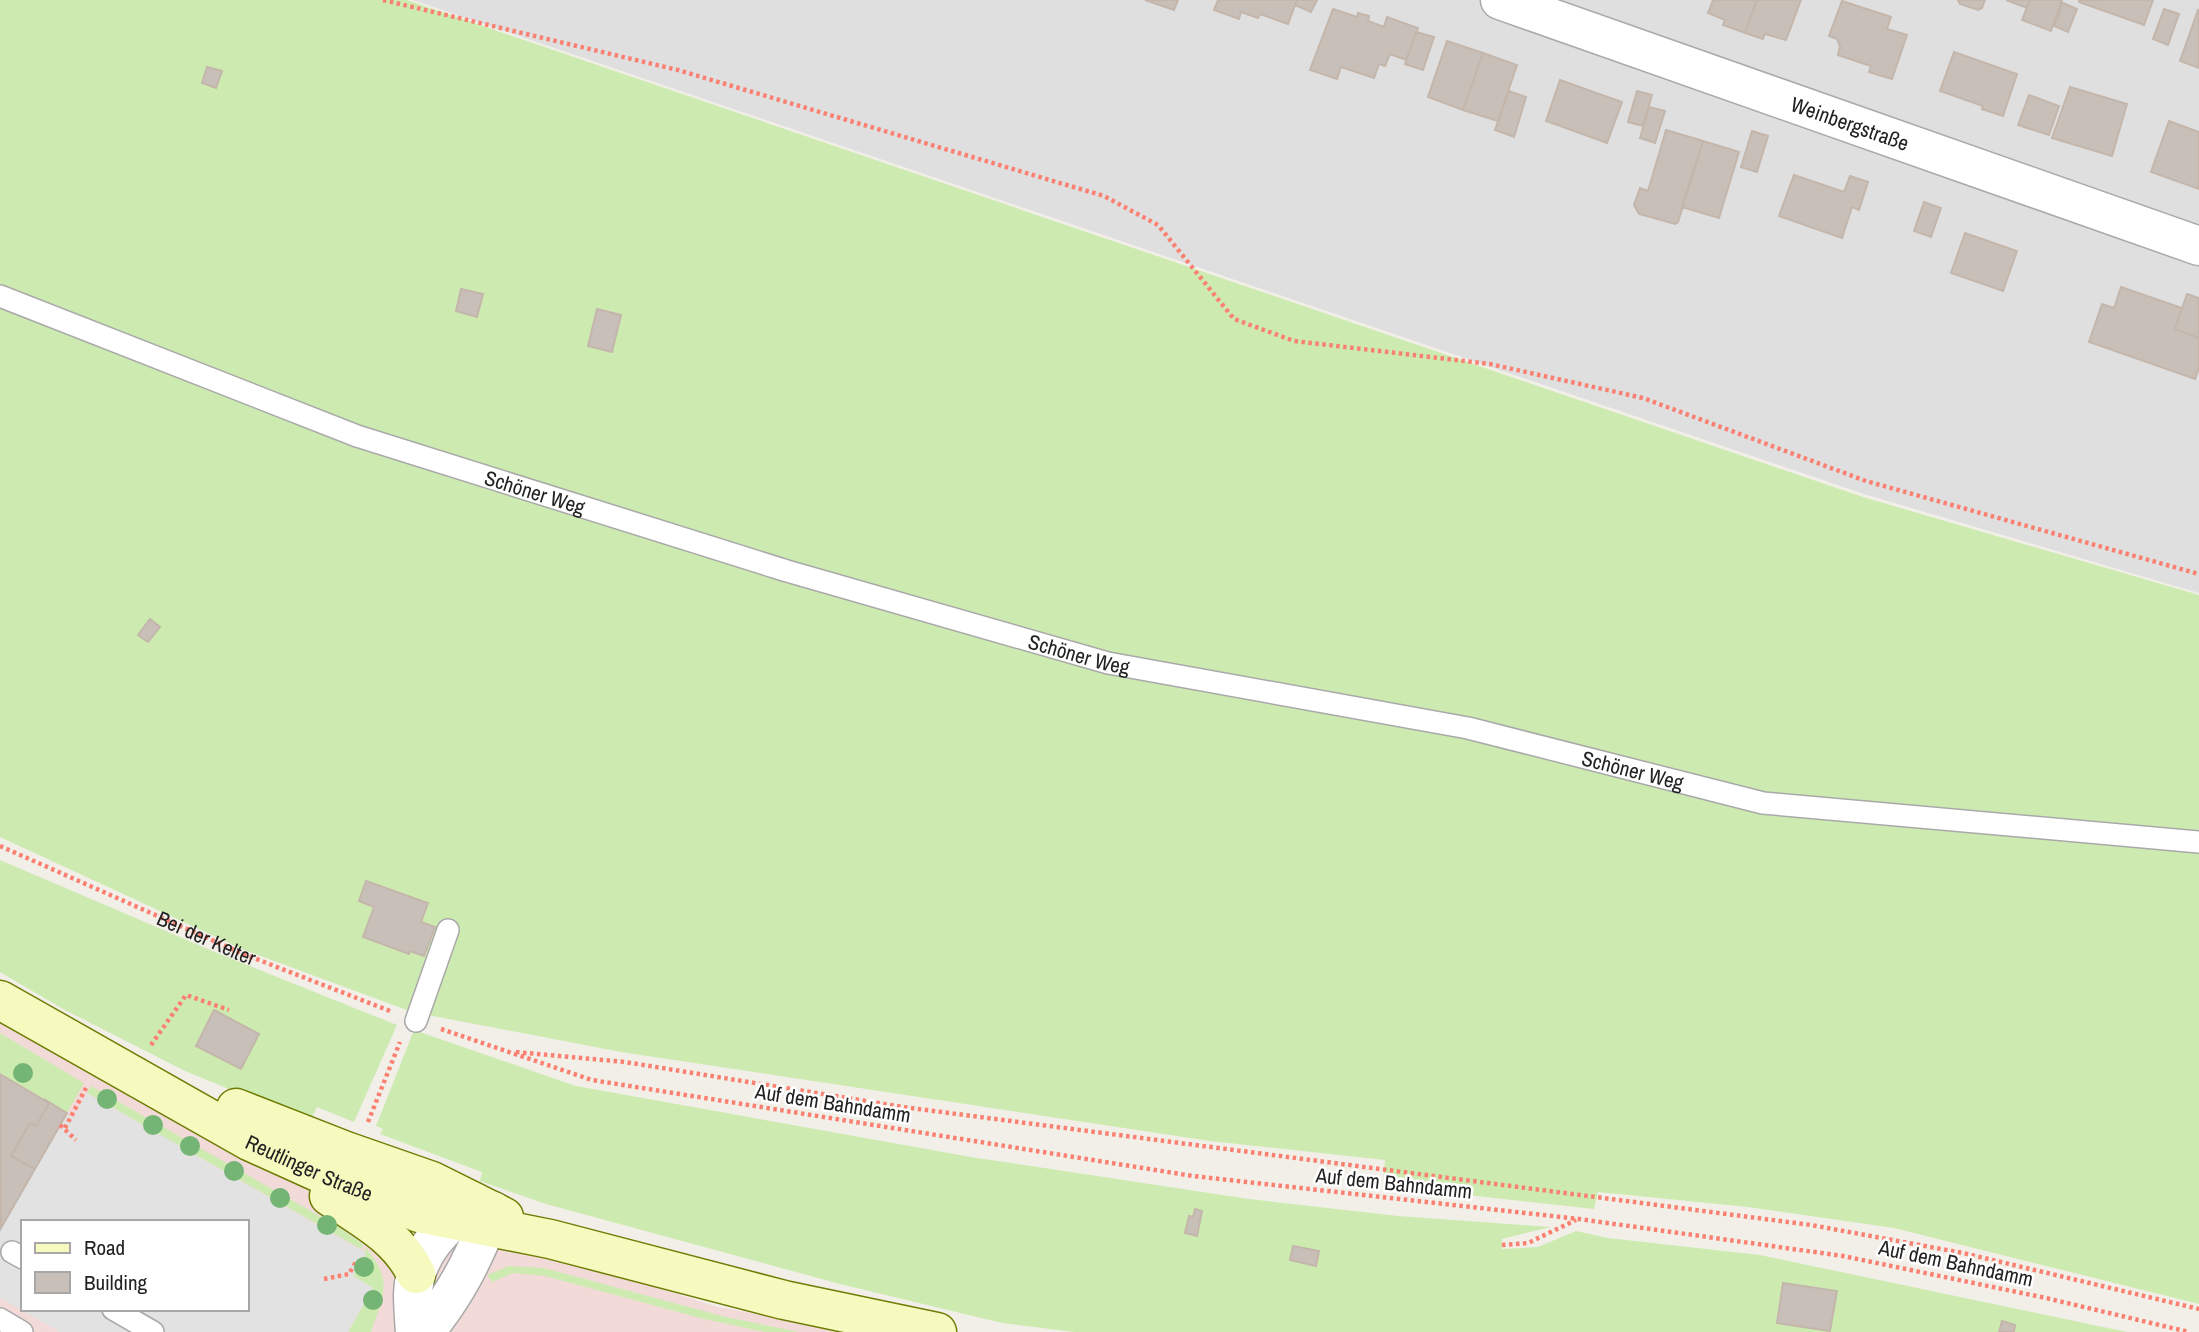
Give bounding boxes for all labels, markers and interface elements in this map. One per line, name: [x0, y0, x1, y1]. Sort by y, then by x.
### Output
street label: Weinbergstraße: [1787, 89, 1913, 157]
street label: Schöner Weg: [481, 462, 589, 521]
street label: Schöner Weg: [1025, 626, 1133, 681]
street label: Schöner Weg: [1579, 743, 1687, 797]
street label: Bei der Kelter: [153, 903, 260, 972]
street label: Auf dem Bahndamm: [752, 1076, 913, 1130]
street label: Reutlinger Straße: [241, 1127, 377, 1208]
street label: Auf dem Bahndamm: [1313, 1160, 1474, 1206]
legend: [21, 1220, 248, 1311]
street label: Auf dem Bahndamm: [1875, 1232, 2036, 1294]
text: Road: [84, 1233, 125, 1262]
text: Building: [84, 1268, 148, 1297]

